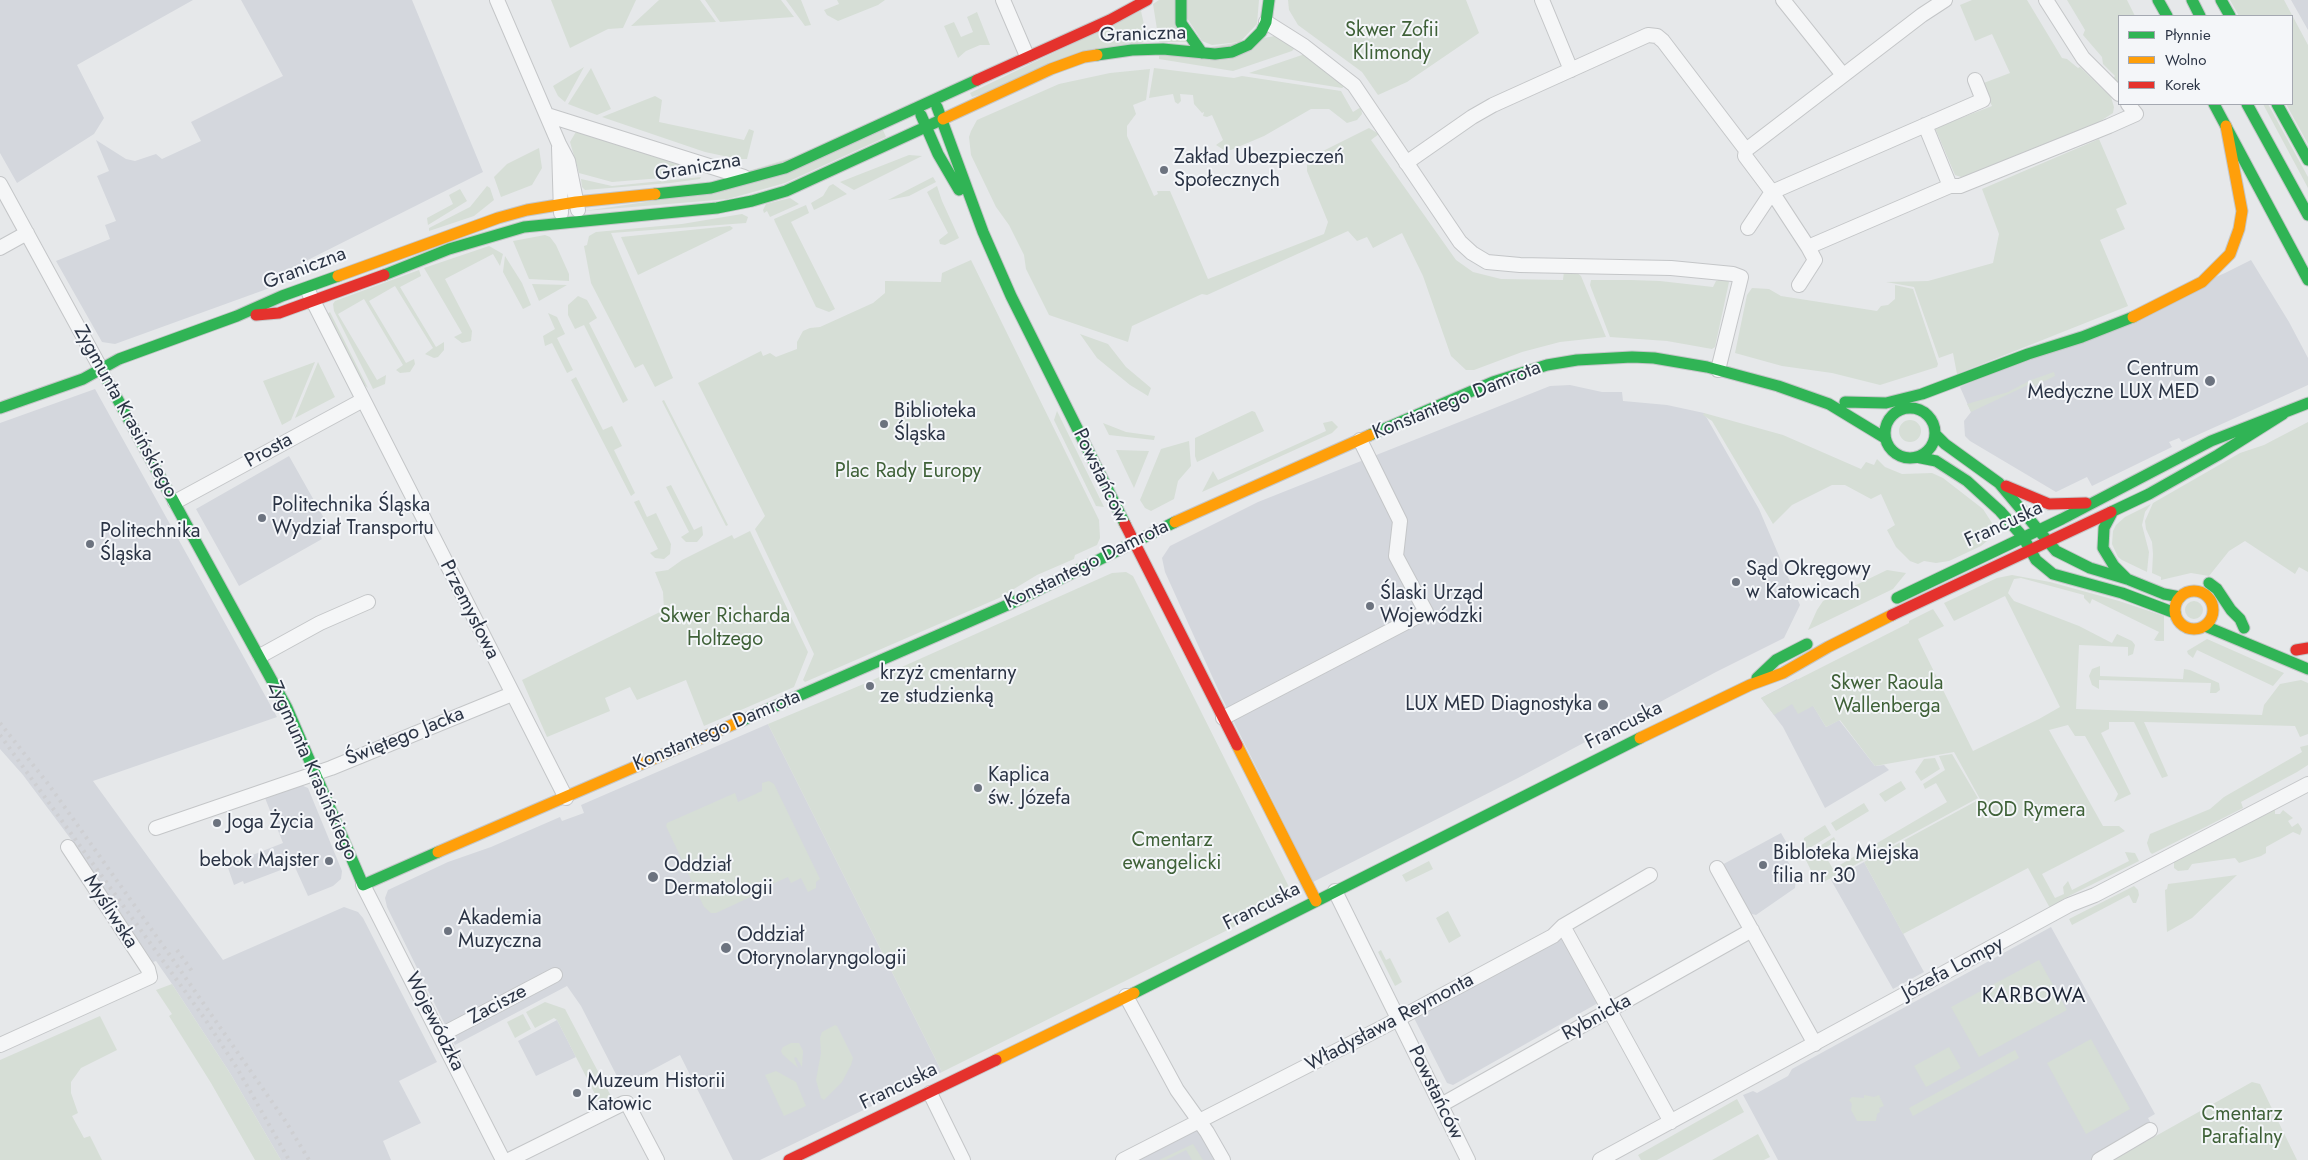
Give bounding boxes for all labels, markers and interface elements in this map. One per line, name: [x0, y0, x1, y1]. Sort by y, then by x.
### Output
legend: [2118, 15, 2293, 105]
park label: Skwer Zofii Klimondy: [1345, 19, 1439, 66]
street label: Graniczna: [1099, 21, 1187, 49]
text: Płynnie: [2165, 24, 2211, 46]
text: Wolno: [2165, 49, 2206, 71]
text: Korek: [2165, 74, 2200, 96]
place label: Zakład Ubezpieczeń Społecznych: [1174, 146, 1344, 193]
street label: Graniczna: [653, 149, 743, 187]
marker: Zakład Ubezpieczeń Społecznych: [1158, 164, 1170, 176]
street label: Graniczna: [260, 242, 350, 296]
street label: Zygmunta Krasińskiego: [68, 322, 182, 502]
street label: Konstantego Damrota: [1369, 356, 1545, 446]
place label: Centrum Medyczne LUX MED: [2028, 358, 2199, 405]
marker: Centrum Medyczne LUX MED: [2203, 374, 2217, 388]
place label: Biblioteka Śląska: [894, 400, 976, 447]
marker: Biblioteka Śląska: [878, 418, 890, 430]
street label: Powstańców: [1067, 425, 1133, 527]
street label: Prosta: [241, 428, 297, 474]
park label: Plac Rady Europy: [835, 460, 981, 484]
place label: Politechnika Śląska Wydział Transportu: [272, 494, 434, 541]
street label: Francuska: [1961, 497, 2047, 553]
marker: Politechnika Śląska Wydział Transportu: [256, 512, 268, 524]
street label: Konstantego Damrota: [1001, 515, 1173, 615]
place label: Politechnika Śląska: [100, 520, 200, 567]
marker: Politechnika Śląska: [84, 538, 96, 550]
street label: Przemysłowa: [434, 556, 504, 664]
place label: Sąd Okręgowy w Katowicach: [1746, 558, 1871, 605]
marker: Sąd Okręgowy w Katowicach: [1730, 576, 1742, 588]
place label: Ślaski Urząd Wojewódzki: [1380, 582, 1484, 629]
marker: Ślaski Urząd Wojewódzki: [1364, 600, 1376, 612]
park label: Skwer Richarda Holtzego: [660, 605, 790, 652]
place label: krzyż cmentarny ze studzienką: [880, 662, 1016, 709]
park label: Skwer Raoula Wallenberga: [1831, 672, 1943, 719]
street label: Zygmunta Krasińskiego: [262, 678, 362, 864]
marker: krzyż cmentarny ze studzienką: [864, 680, 876, 692]
street label: Konstantego Damrota: [630, 685, 804, 777]
place label: LUX MED Diagnostyka: [1405, 693, 1592, 717]
street label: Francuska: [1582, 696, 1666, 756]
marker: LUX MED Diagnostyka: [1596, 698, 1610, 712]
street label: Świętego Jacka: [342, 702, 468, 772]
place label: Kaplica św. Józefa: [988, 764, 1070, 811]
marker: Kaplica św. Józefa: [972, 782, 984, 794]
park label: ROD Rymera: [1977, 799, 2085, 823]
place label: Joga Życia: [227, 811, 314, 835]
marker: Joga Życia: [211, 817, 223, 829]
park label: Cmentarz ewangelicki: [1123, 829, 1221, 876]
place label: Bibloteka Miejska filia nr 30: [1773, 842, 1919, 889]
place label: bebok Majster: [199, 849, 319, 873]
place label: Oddział Dermatologii: [664, 854, 773, 901]
marker: bebok Majster: [323, 855, 335, 867]
marker: Bibloteka Miejska filia nr 30: [1757, 859, 1769, 871]
marker: Oddział Dermatologii: [646, 870, 660, 884]
street label: Myśliwska: [77, 871, 143, 953]
street label: Francuska: [1220, 877, 1304, 937]
place label: Akademia Muzyczna: [458, 907, 542, 954]
place label: Oddział Otorynolaryngologii: [737, 924, 907, 971]
marker: Akademia Muzyczna: [442, 925, 454, 937]
street label: Józefa Lompy: [1898, 932, 2008, 1006]
marker: Oddział Otorynolaryngologii: [719, 941, 733, 955]
street label: Władysława Reymonta: [1302, 968, 1478, 1078]
street label: Wojewódzka: [399, 969, 469, 1075]
street label: Zacisze: [465, 980, 531, 1030]
district label: KARBOWA: [1981, 984, 2087, 1010]
street label: Rybnicka: [1558, 989, 1636, 1047]
street label: Powstańców: [1402, 1042, 1468, 1144]
street label: Francuska: [856, 1058, 942, 1116]
place label: Muzeum Historii Katowic: [587, 1070, 726, 1117]
marker: Muzeum Historii Katowic: [571, 1087, 583, 1099]
park label: Cmentarz Parafialny: [2201, 1103, 2283, 1150]

